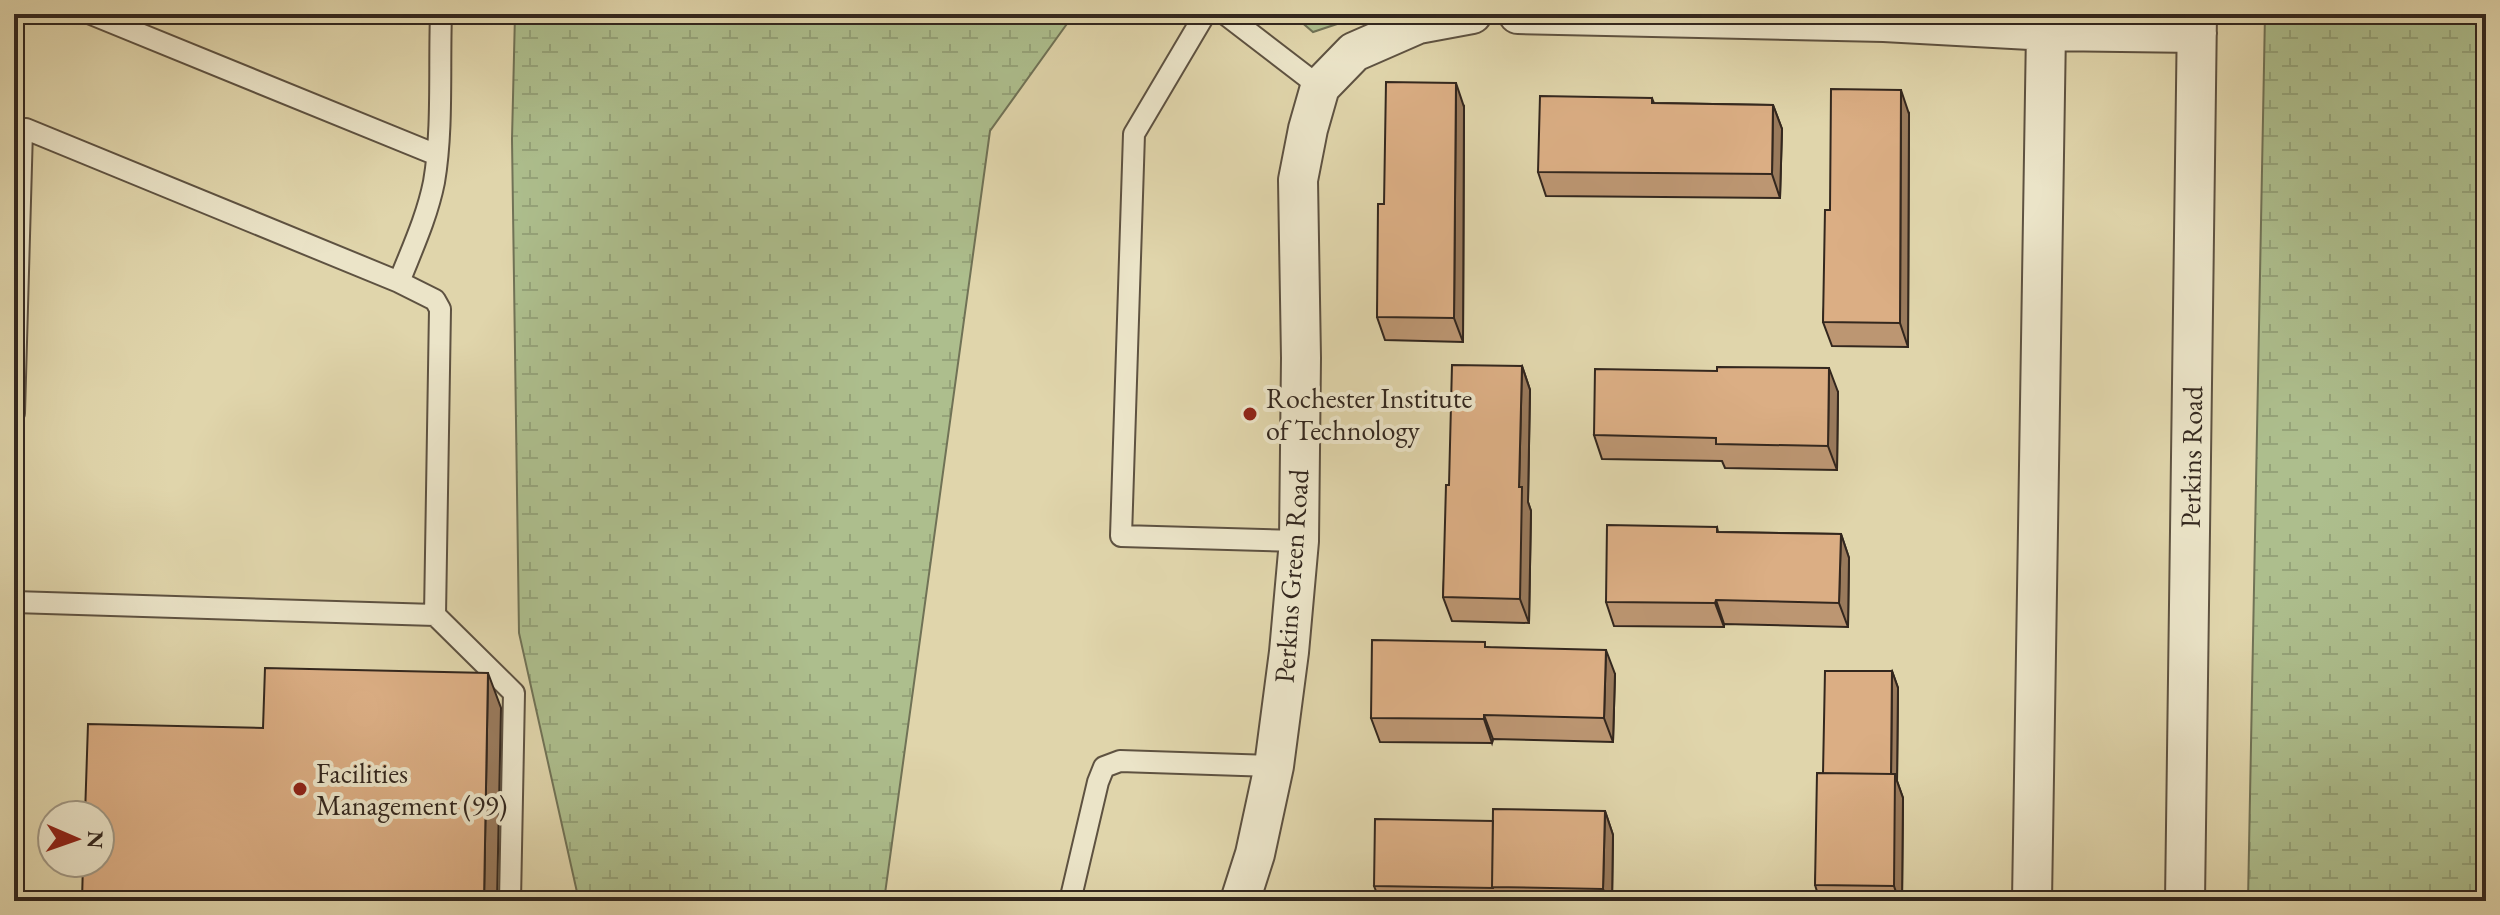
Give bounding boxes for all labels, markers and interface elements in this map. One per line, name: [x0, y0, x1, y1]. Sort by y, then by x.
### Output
place label: Rochester Institute of Technology: [1266, 380, 1473, 448]
street label: Perkins Road: [2172, 385, 2210, 528]
marker: Rochester Institute of Technology: [1241, 405, 1259, 423]
street label: Perkins Green Road: [1266, 467, 1316, 684]
place label: Facilities Management (99): [316, 755, 507, 823]
marker: Facilities Management (99): [291, 780, 309, 798]
north arrow: [36, 799, 116, 879]
text: N: [81, 830, 110, 849]

